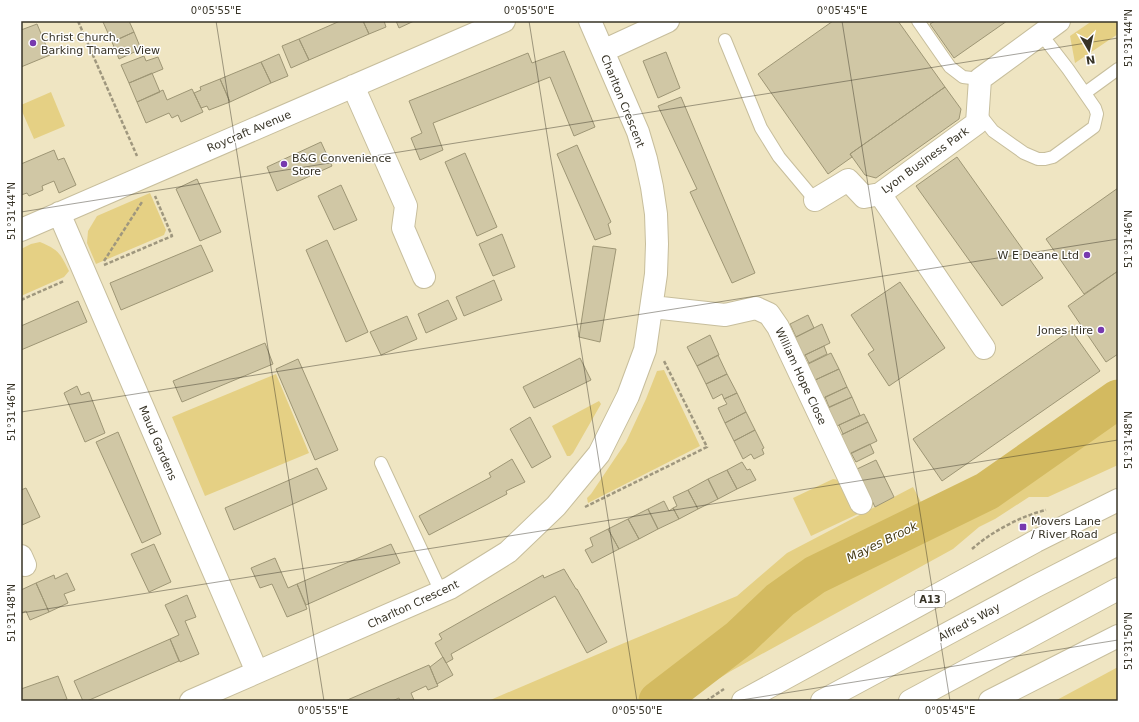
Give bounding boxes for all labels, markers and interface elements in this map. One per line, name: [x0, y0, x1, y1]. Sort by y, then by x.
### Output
text: 0°05'55"E: [191, 5, 241, 16]
text: 0°05'50"E: [504, 5, 554, 16]
text: 0°05'45"E: [817, 5, 867, 16]
text: 51°31'44"N: [1123, 9, 1134, 67]
north arrow: [1069, 30, 1109, 70]
place label: Christ Church, Barking Thames View: [41, 31, 160, 57]
marker: Christ Church, Barking Thames View: [28, 38, 38, 48]
text: N: [1085, 52, 1096, 67]
street label: Charlton Crescent: [598, 53, 647, 150]
street label: Roycraft Avenue: [205, 108, 293, 155]
street label: Lyon Business Park: [879, 124, 972, 196]
place label: B&G Convenience Store: [292, 152, 392, 178]
marker: B&G Convenience Store: [279, 159, 289, 169]
text: 51°31'44"N: [6, 182, 17, 240]
text: 51°31'46"N: [1123, 210, 1134, 268]
place label: W E Deane Ltd: [998, 249, 1079, 262]
marker: W E Deane Ltd: [1082, 250, 1092, 260]
place label: Jones Hire: [1037, 324, 1093, 337]
street label: William Hope Close: [772, 325, 829, 427]
marker: Jones Hire: [1096, 325, 1106, 335]
text: 51°31'46"N: [6, 383, 17, 441]
street label: Maud Gardens: [136, 404, 179, 483]
text: 51°31'48"N: [1123, 411, 1134, 469]
place label: Movers Lane / River Road: [1031, 515, 1101, 541]
water label: Mayes Brook: [844, 518, 921, 565]
marker: Movers Lane / River Road: [1018, 522, 1028, 532]
street label: Charlton Crescent: [366, 577, 461, 631]
text: 51°31'48"N: [6, 584, 17, 642]
road number: A13: [915, 591, 945, 607]
street label: Alfred's Way: [936, 600, 1003, 644]
text: 51°31'50"N: [1123, 612, 1134, 670]
text: 0°05'55"E: [298, 705, 348, 716]
text: 0°05'50"E: [612, 705, 662, 716]
text: 0°05'45"E: [925, 705, 975, 716]

